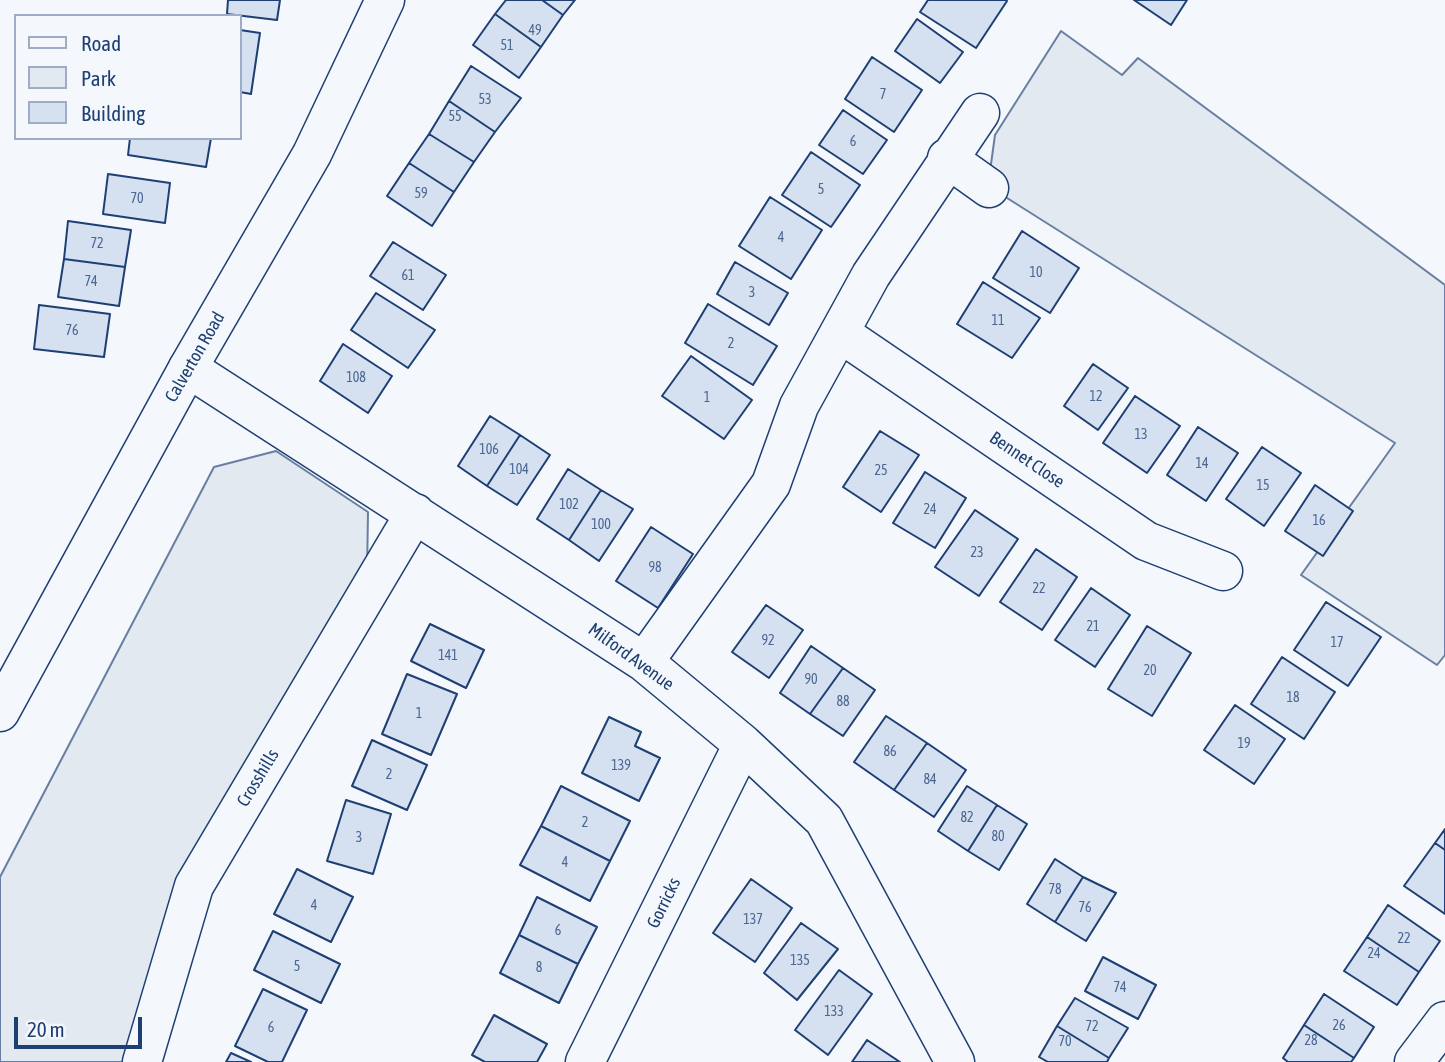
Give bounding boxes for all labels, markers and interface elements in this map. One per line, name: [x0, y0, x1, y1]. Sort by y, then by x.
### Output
legend: [14, 14, 242, 140]
house number: 49: [528, 23, 542, 39]
text: Road: [81, 31, 121, 55]
house number: 51: [500, 38, 514, 54]
text: Park: [81, 66, 116, 90]
house number: 7: [880, 87, 886, 103]
house number: 53: [478, 92, 492, 108]
text: Building: [81, 101, 145, 125]
house number: 55: [448, 109, 462, 125]
house number: 6: [850, 134, 856, 150]
house number: 5: [818, 182, 824, 198]
house number: 59: [414, 186, 428, 202]
house number: 70: [130, 191, 144, 207]
house number: 4: [778, 230, 784, 246]
house number: 72: [90, 236, 104, 252]
house number: 10: [1029, 265, 1043, 281]
house number: 61: [401, 268, 415, 284]
house number: 74: [84, 274, 98, 290]
house number: 3: [749, 285, 755, 301]
street label: Calverton Road: [160, 308, 230, 406]
house number: 11: [991, 313, 1005, 329]
house number: 76: [65, 323, 79, 339]
house number: 2: [728, 336, 734, 352]
house number: 108: [346, 370, 366, 386]
house number: 12: [1089, 389, 1103, 405]
house number: 1: [704, 390, 710, 406]
street label: Bennet Close: [985, 427, 1069, 493]
house number: 13: [1134, 427, 1148, 443]
house number: 106: [479, 442, 499, 458]
house number: 14: [1195, 456, 1209, 472]
house number: 104: [509, 462, 529, 478]
house number: 25: [874, 463, 888, 479]
house number: 15: [1256, 478, 1270, 494]
house number: 102: [559, 497, 579, 513]
house number: 24: [923, 502, 937, 518]
house number: 16: [1312, 513, 1326, 529]
house number: 100: [591, 517, 611, 533]
house number: 23: [970, 545, 984, 561]
house number: 98: [648, 560, 662, 576]
house number: 22: [1032, 581, 1046, 597]
street label: Milford Avenue: [584, 619, 678, 695]
house number: 21: [1086, 619, 1100, 635]
house number: 92: [761, 633, 775, 649]
house number: 17: [1330, 635, 1344, 651]
house number: 141: [438, 648, 458, 664]
house number: 20: [1143, 663, 1157, 679]
house number: 90: [804, 672, 818, 688]
house number: 18: [1286, 690, 1300, 706]
house number: 88: [836, 694, 850, 710]
house number: 1: [416, 706, 422, 722]
house number: 19: [1237, 736, 1251, 752]
house number: 86: [883, 744, 897, 760]
street label: Crosshills: [232, 745, 284, 811]
house number: 139: [611, 758, 631, 774]
house number: 2: [386, 767, 392, 783]
house number: 84: [923, 772, 937, 788]
house number: 82: [960, 810, 974, 826]
house number: 2: [582, 815, 588, 831]
house number: 80: [991, 829, 1005, 845]
house number: 3: [356, 830, 362, 846]
house number: 4: [562, 855, 568, 871]
street label: Gorricks: [643, 874, 685, 932]
house number: 78: [1048, 882, 1062, 898]
house number: 4: [311, 898, 317, 914]
house number: 76: [1078, 900, 1092, 916]
house number: 137: [743, 912, 763, 928]
house number: 6: [555, 923, 561, 939]
house number: 22: [1397, 931, 1411, 947]
house number: 24: [1367, 946, 1381, 962]
house number: 135: [790, 953, 810, 969]
house number: 5: [294, 959, 300, 975]
house number: 8: [536, 960, 542, 976]
house number: 74: [1113, 980, 1127, 996]
scale bar: [18, 1002, 145, 1046]
house number: 133: [824, 1004, 844, 1020]
text: 20 m: [27, 1017, 65, 1041]
house number: 26: [1332, 1018, 1346, 1034]
house number: 72: [1085, 1019, 1099, 1035]
house number: 6: [268, 1020, 274, 1036]
house number: 28: [1304, 1033, 1318, 1049]
house number: 70: [1058, 1034, 1072, 1050]

